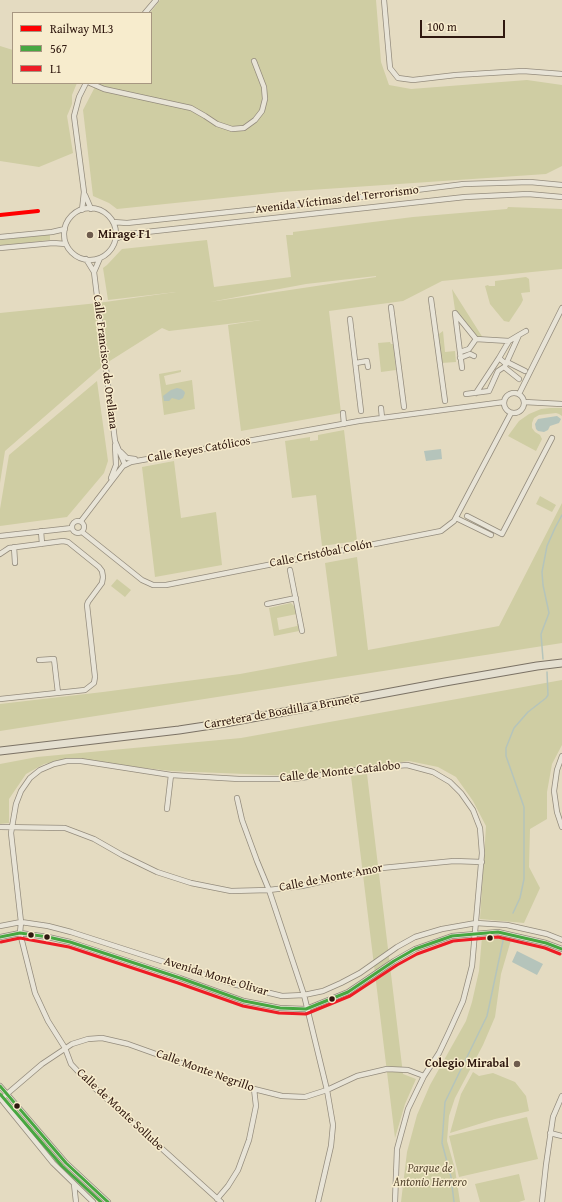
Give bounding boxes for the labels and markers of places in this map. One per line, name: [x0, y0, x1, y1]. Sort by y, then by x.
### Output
place label: Mirage F1: [98, 228, 151, 242]
marker: Mirage F1: [85, 230, 95, 240]
unlabelled marker: [26, 930, 36, 940]
unlabelled marker: [42, 932, 52, 942]
unlabelled marker: [485, 933, 495, 943]
unlabelled marker: [327, 994, 337, 1004]
place label: Colegio Mirabal: [425, 1057, 509, 1071]
marker: Colegio Mirabal: [512, 1059, 522, 1069]
unlabelled marker: [12, 1101, 22, 1111]

